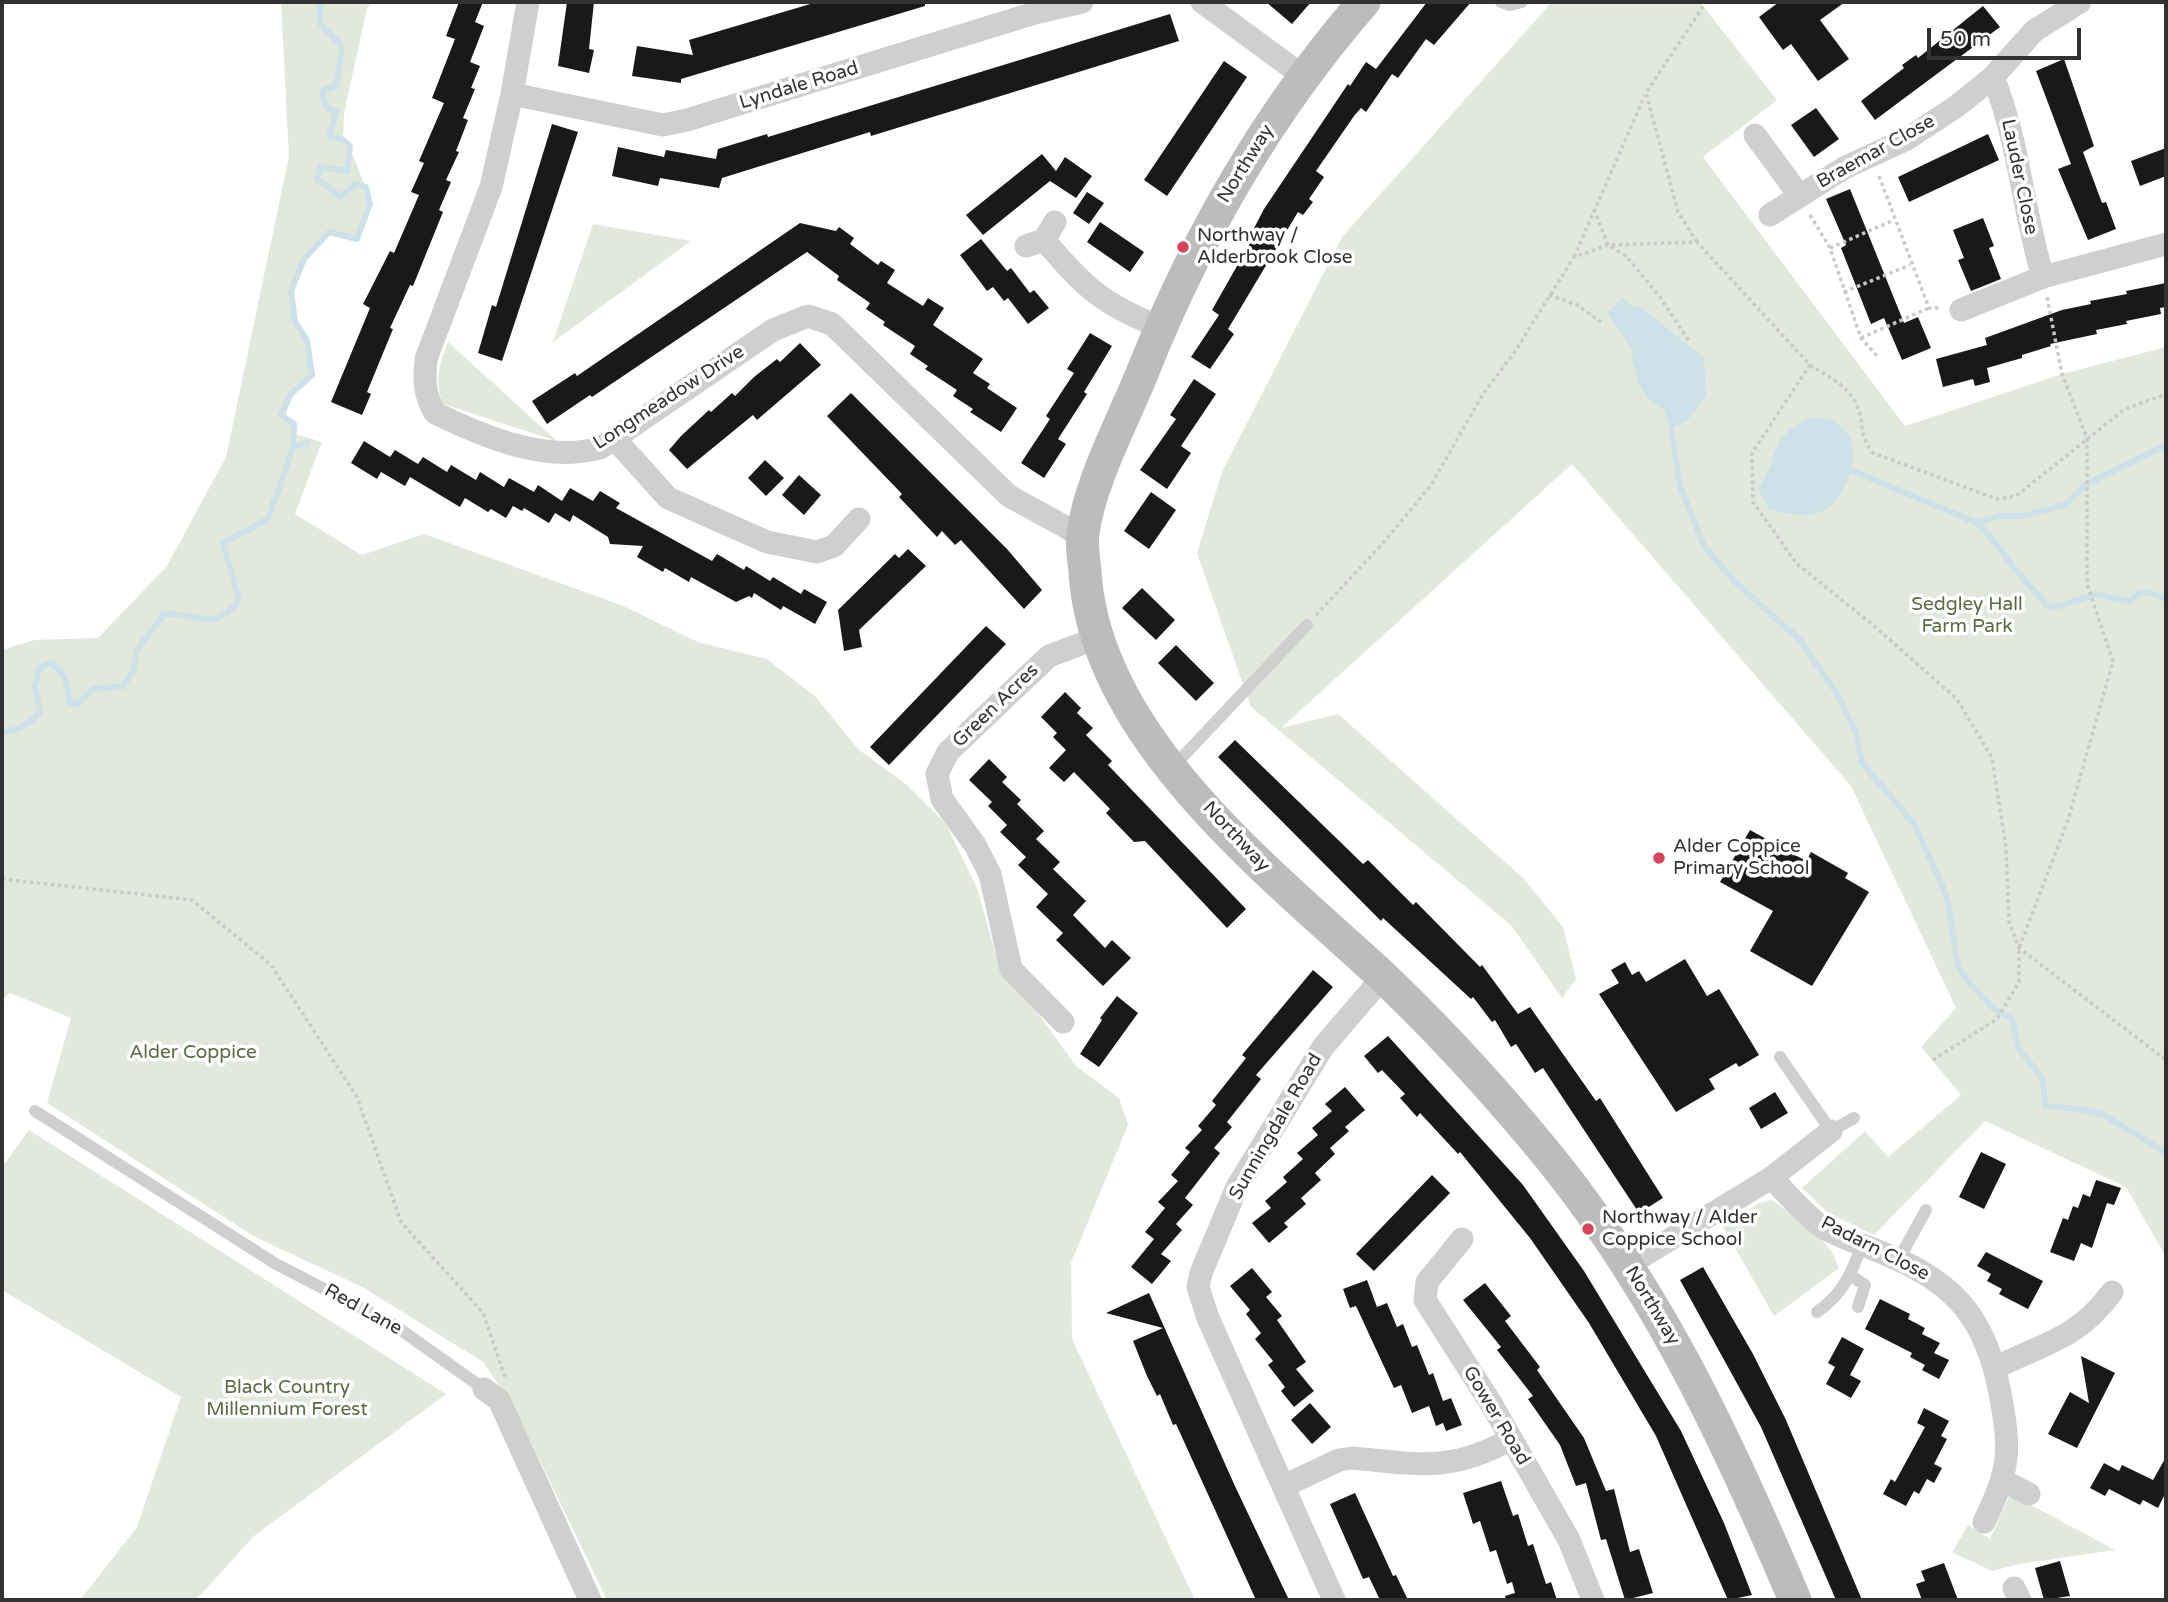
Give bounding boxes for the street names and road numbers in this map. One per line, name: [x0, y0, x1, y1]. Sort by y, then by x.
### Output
street label: Lyndale Road: [737, 57, 861, 115]
street label: Braemar Close: [1813, 110, 1939, 194]
street label: Lauder Close: [1996, 117, 2042, 237]
street label: Northway: [1213, 121, 1279, 207]
street label: Longmeadow Drive: [589, 341, 749, 455]
street label: Green Acres: [948, 659, 1044, 753]
street label: Northway: [1198, 797, 1274, 877]
street label: Sunningdale Road: [1225, 1050, 1327, 1204]
street label: Padarn Close: [1817, 1212, 1933, 1286]
street label: Northway: [1620, 1262, 1684, 1350]
street label: Red Lane: [320, 1279, 406, 1341]
street label: Gower Road: [1458, 1362, 1534, 1470]

